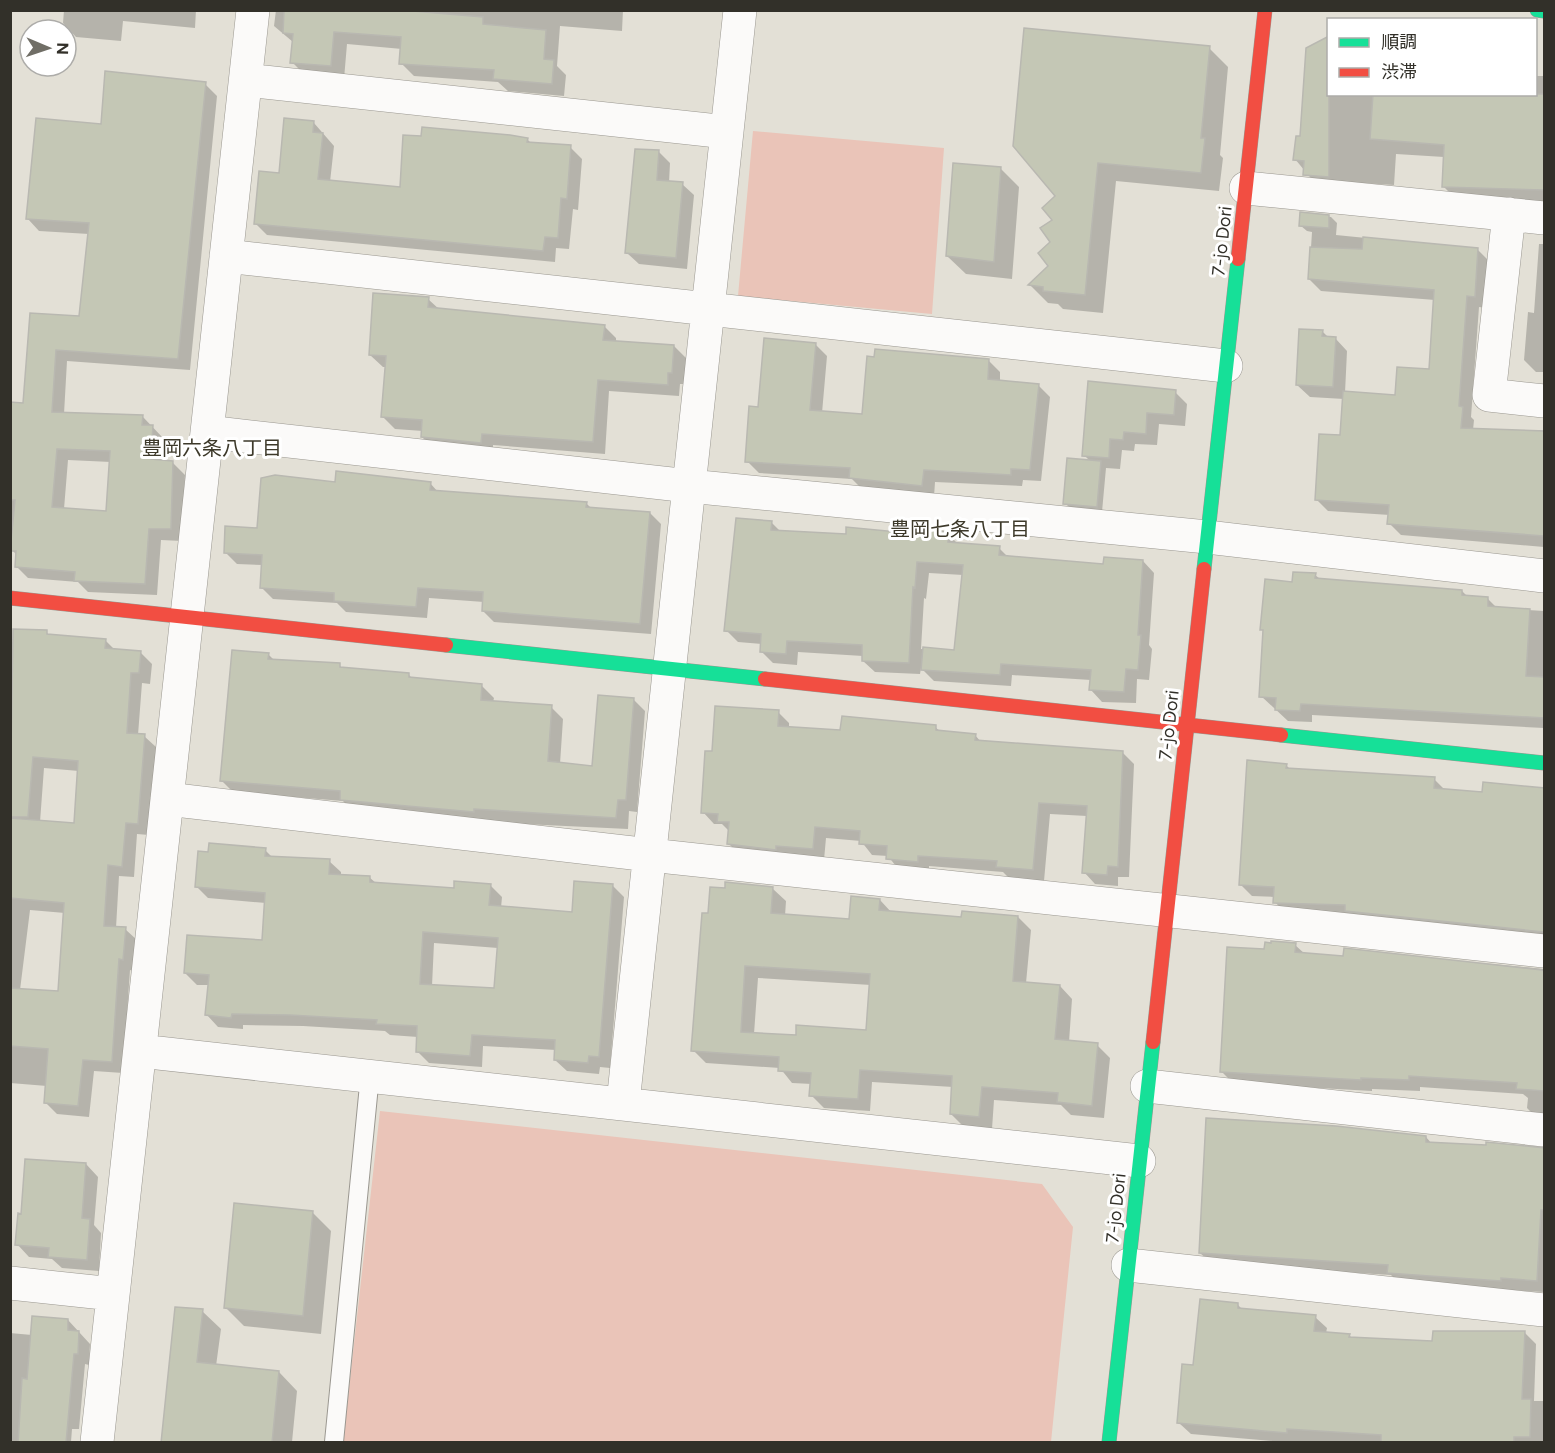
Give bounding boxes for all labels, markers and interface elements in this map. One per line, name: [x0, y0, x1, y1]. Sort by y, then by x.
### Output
north arrow: [18, 18, 78, 78]
legend: [1327, 18, 1537, 96]
text: 順調: [1381, 31, 1417, 53]
text: N: [53, 42, 72, 55]
text: 渋滞: [1381, 61, 1417, 83]
street label: 7-jo Dori: [1207, 205, 1237, 277]
district label: 豊岡六条八丁目: [142, 436, 282, 460]
district label: 豊岡七条八丁目: [890, 517, 1030, 541]
street label: 7-jo Dori: [1154, 689, 1184, 761]
street label: 7-jo Dori: [1101, 1172, 1131, 1244]

